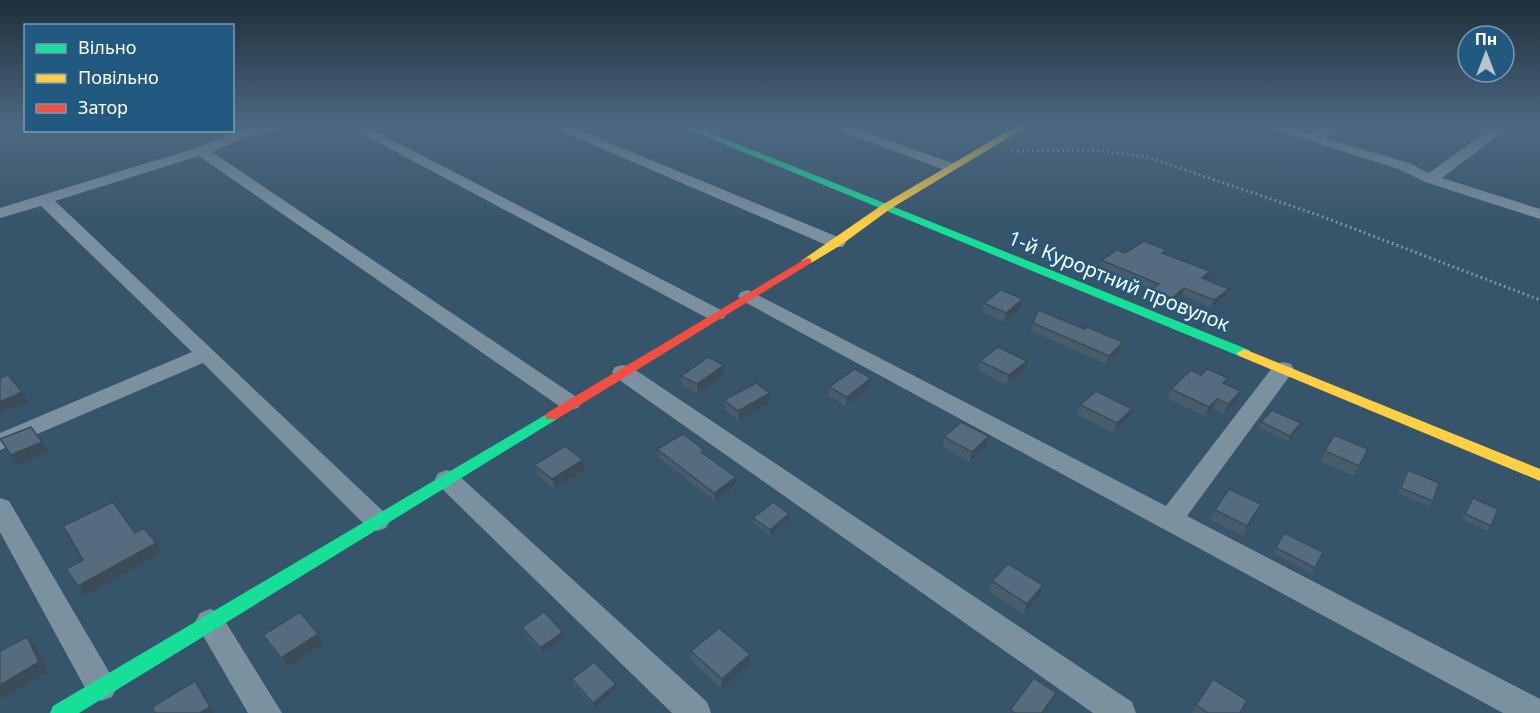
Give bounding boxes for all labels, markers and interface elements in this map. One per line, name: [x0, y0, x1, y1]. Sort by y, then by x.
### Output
legend: [24, 24, 234, 132]
north arrow: [1456, 24, 1516, 84]
text: Пн: [1475, 28, 1497, 50]
text: Вільно: [78, 35, 136, 59]
text: Повільно: [78, 65, 159, 89]
text: Затор: [78, 95, 128, 119]
street label: 1-й Курортний провулок: [1005, 224, 1234, 337]

